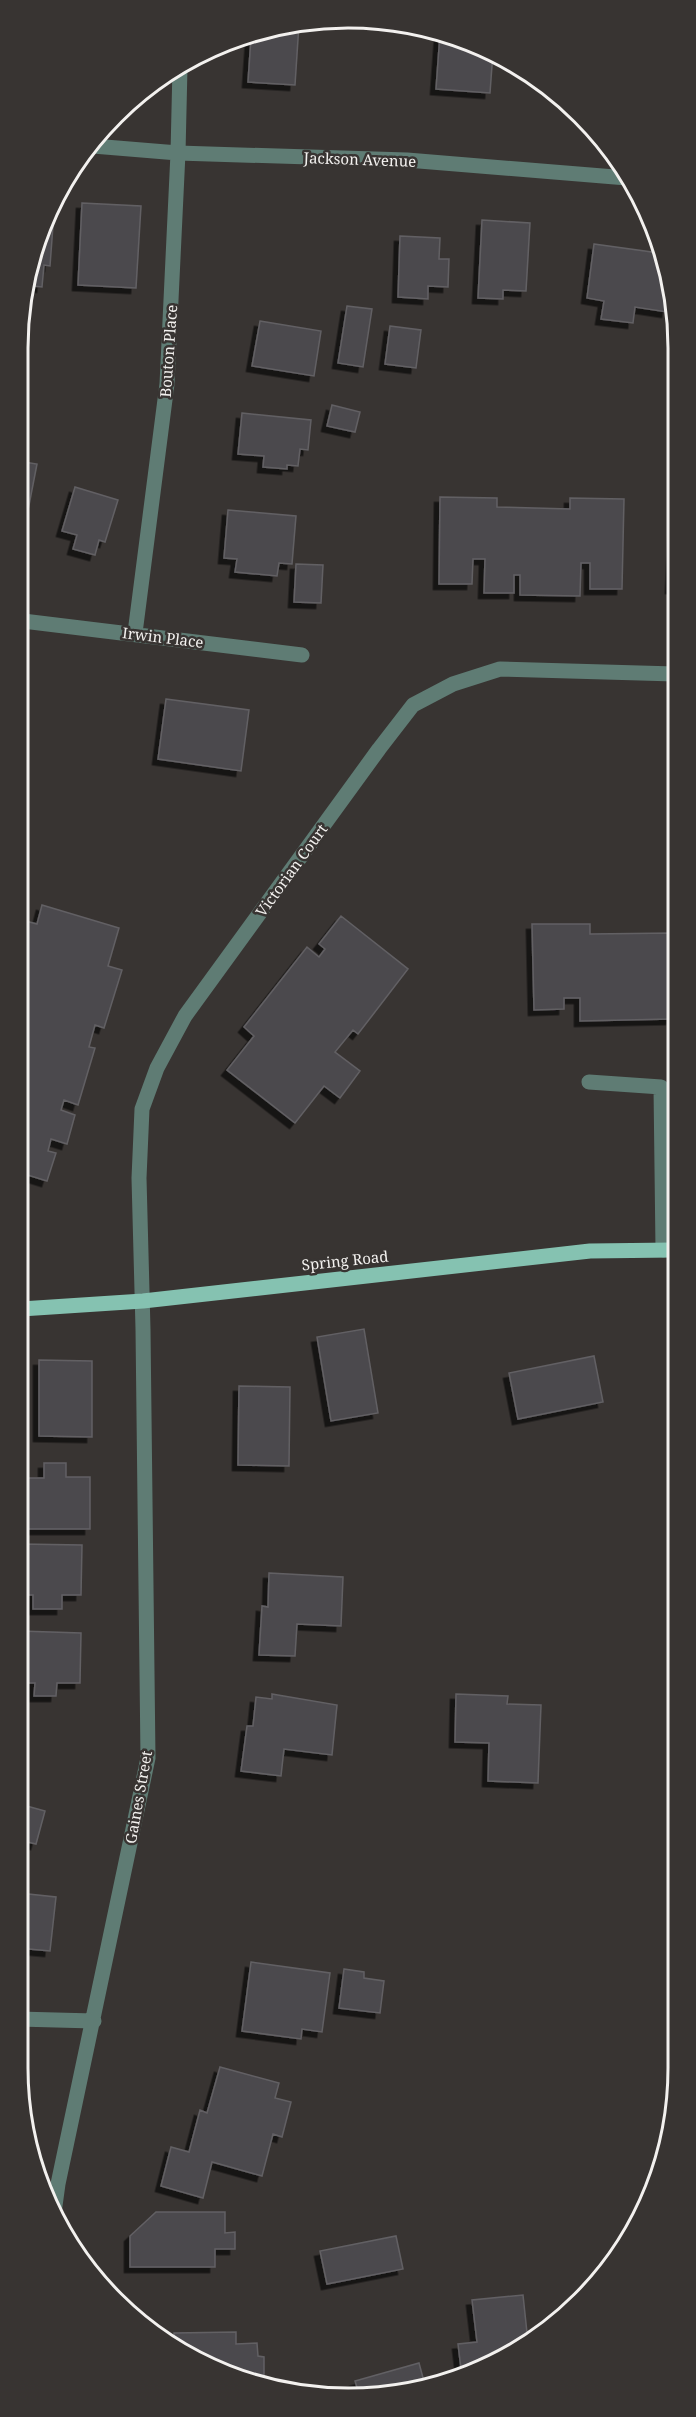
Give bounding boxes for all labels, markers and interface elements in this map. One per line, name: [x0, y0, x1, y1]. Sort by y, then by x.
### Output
street label: Jackson Avenue: [302, 147, 417, 171]
street label: Bouton Place: [155, 304, 181, 398]
street label: Irwin Place: [121, 622, 205, 652]
street label: Victorian Court: [251, 820, 331, 920]
street label: Spring Road: [301, 1246, 389, 1274]
street label: Gaines Street: [120, 1749, 156, 1845]

